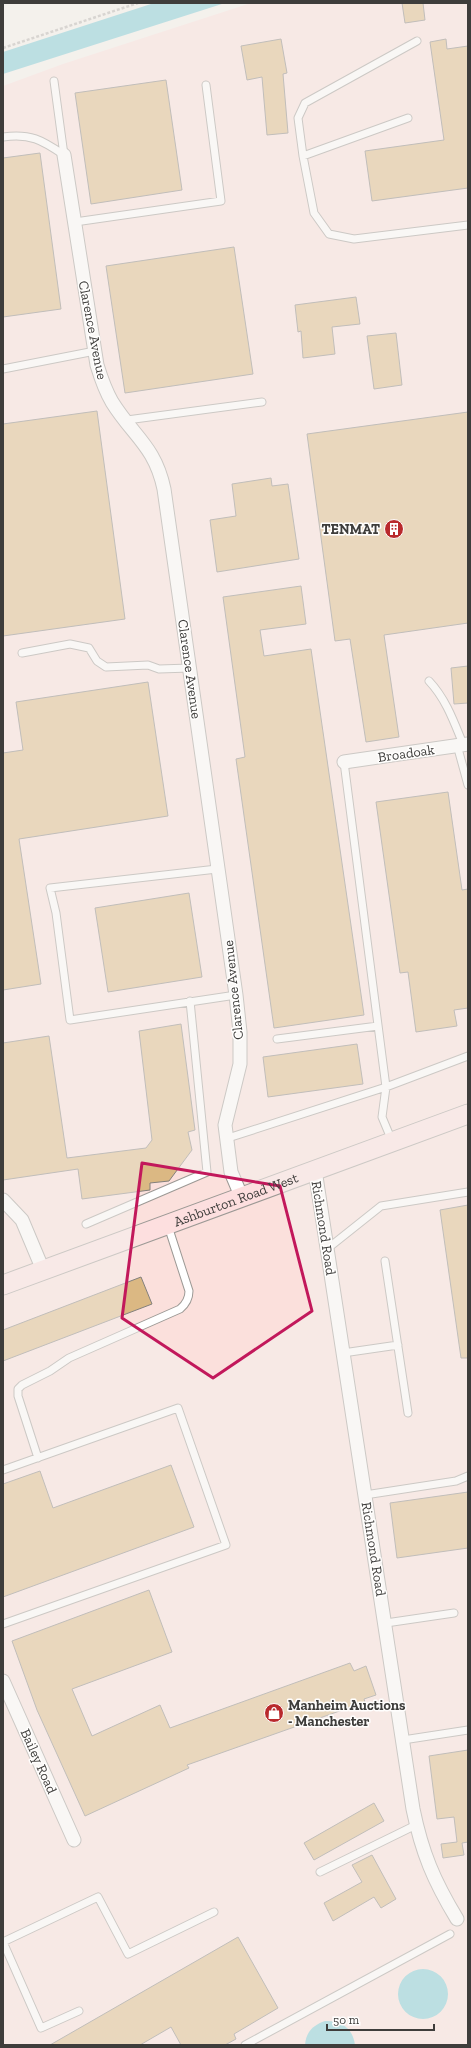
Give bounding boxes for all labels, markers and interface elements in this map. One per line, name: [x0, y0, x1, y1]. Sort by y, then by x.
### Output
street label: Clarence Avenue: [75, 279, 110, 381]
building icon: TENMAT: [383, 518, 405, 540]
place label: TENMAT: [321, 521, 380, 538]
street label: Clarence Avenue: [174, 618, 205, 720]
street label: Broadoak: [377, 741, 436, 766]
street label: Clarence Avenue: [220, 939, 247, 1041]
street label: Ashburton Road West: [171, 1169, 301, 1230]
street label: Richmond Road: [308, 1180, 339, 1277]
street label: Richmond Road: [358, 1501, 389, 1598]
place label: Manheim Auctions - Manchester: [288, 1697, 406, 1730]
shop icon: Manheim Auctions - Manchester: [263, 1702, 285, 1724]
street label: Bailey Road: [17, 1726, 61, 1797]
scale bar: [327, 2006, 434, 2032]
text: 50 m: [333, 2013, 360, 2027]

